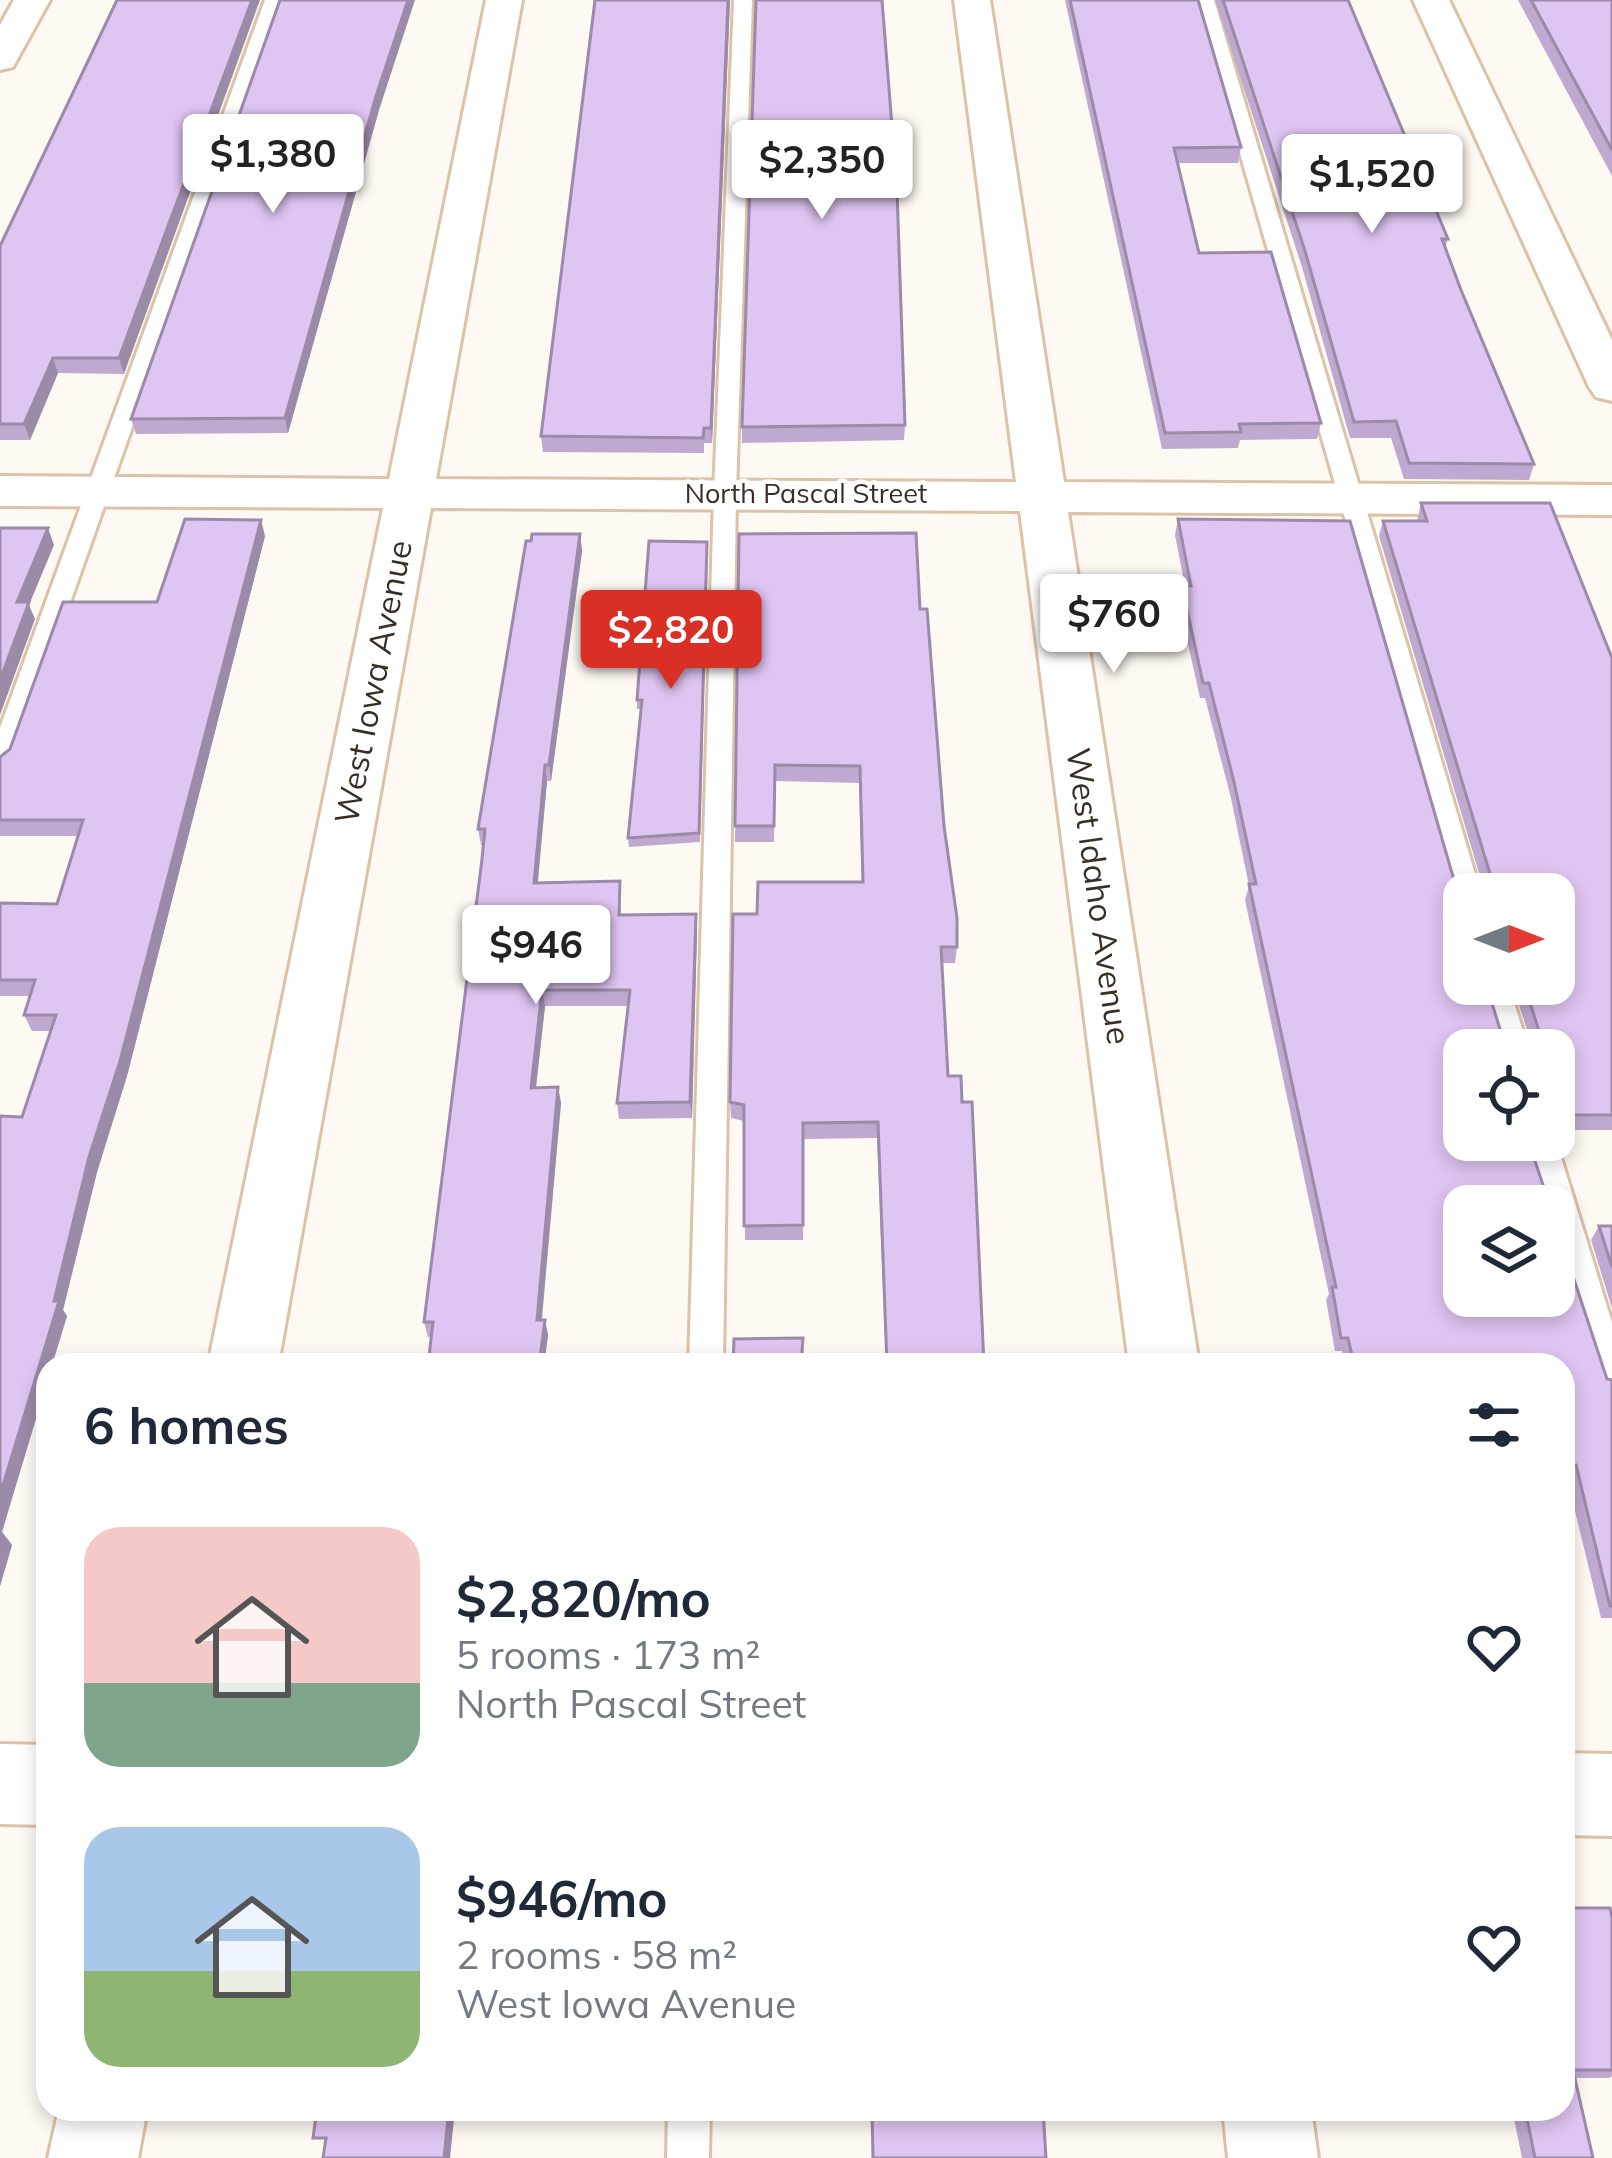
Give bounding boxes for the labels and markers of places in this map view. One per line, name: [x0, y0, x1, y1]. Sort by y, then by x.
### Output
pin: $1,380: [175, 114, 371, 216]
pin: $2,350: [724, 120, 920, 222]
pin: $1,520: [1274, 134, 1470, 236]
pin: $760: [1043, 574, 1185, 676]
pin: $2,820: [573, 590, 769, 692]
pin: $946: [465, 905, 607, 1007]

